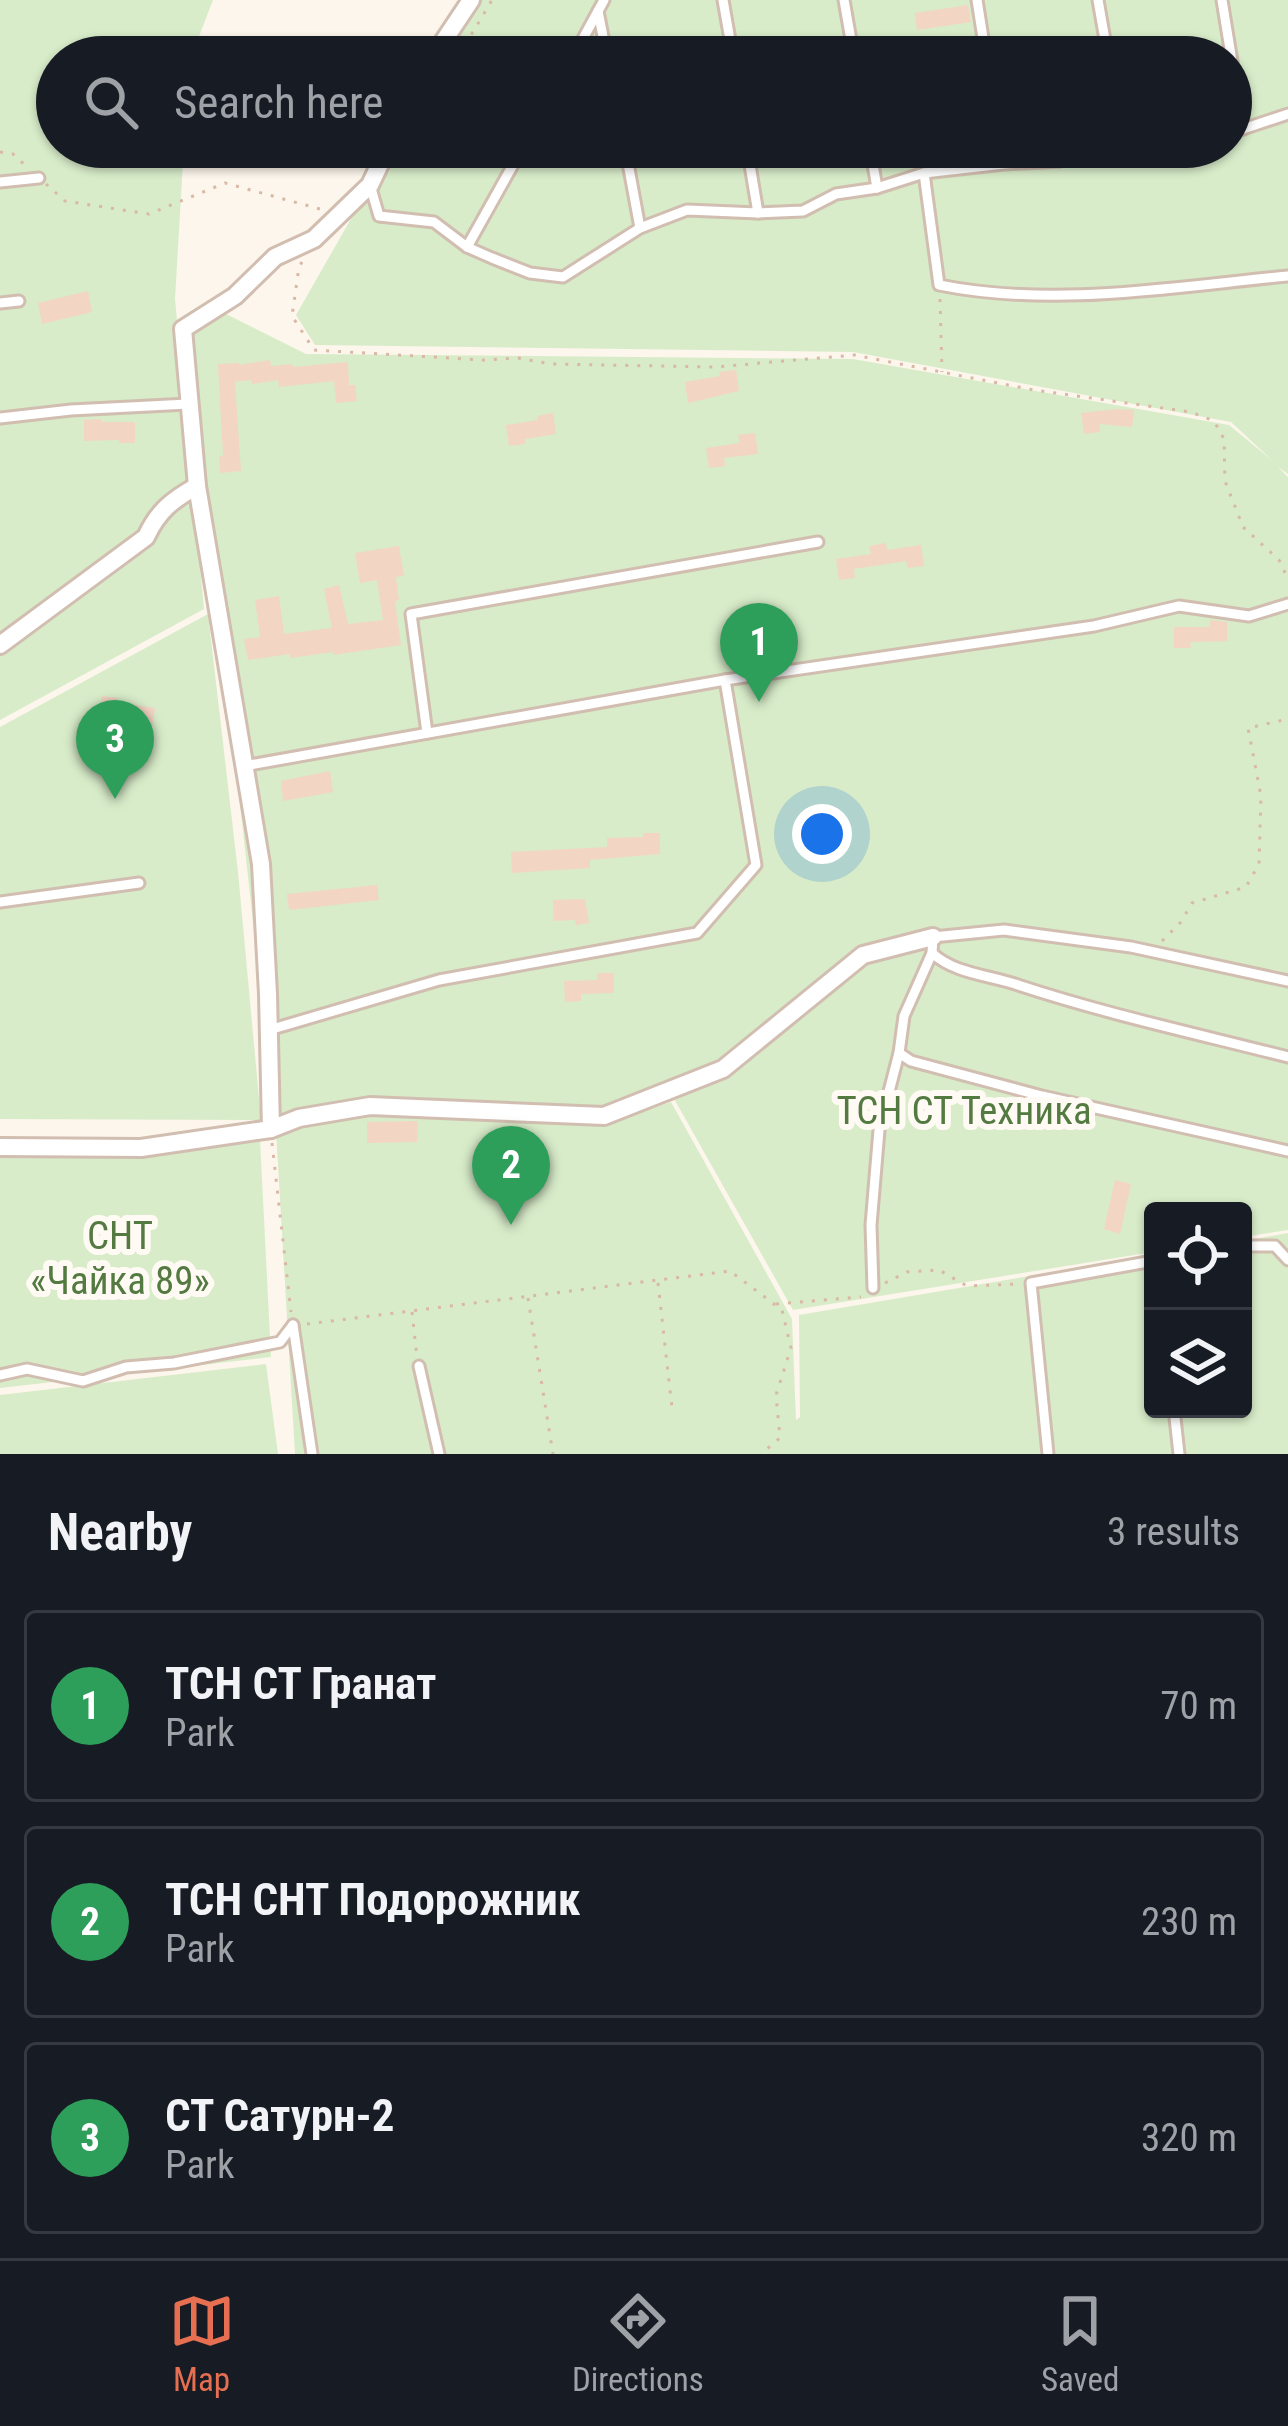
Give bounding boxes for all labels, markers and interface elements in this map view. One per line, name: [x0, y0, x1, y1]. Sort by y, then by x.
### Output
search box: [36, 36, 1252, 168]
icon: search: [78, 69, 144, 135]
text: Search here: [174, 76, 383, 129]
pin: 1: [720, 603, 798, 702]
pin: 3: [76, 700, 154, 799]
your location: [792, 804, 852, 864]
park label: ТСН СТ Техника: [836, 1088, 1092, 1134]
pin: 2: [472, 1126, 550, 1225]
map controls: [1144, 1202, 1252, 1418]
button: locate: [1144, 1202, 1252, 1310]
park label: СНТ «Чайка 89»: [30, 1213, 210, 1304]
button: layers: [1144, 1310, 1252, 1418]
text: Nearby: [48, 1503, 192, 1562]
text: 3 results: [1107, 1509, 1240, 1555]
text: ТСН СТ Гранат: [165, 1657, 436, 1710]
text: 1: [80, 1683, 100, 1729]
text: 70 m: [1160, 1683, 1237, 1729]
text: Park: [165, 1710, 235, 1756]
text: ТСН СНТ Подорожник: [165, 1873, 580, 1926]
text: 2: [80, 1899, 100, 1945]
text: 230 m: [1141, 1899, 1237, 1945]
text: Park: [165, 1926, 235, 1972]
text: СТ Сатурн-2: [165, 2089, 394, 2142]
text: 3: [80, 2115, 100, 2161]
text: 320 m: [1141, 2115, 1237, 2161]
text: Park: [165, 2142, 235, 2188]
tab: Map: [169, 2288, 235, 2399]
tab: Directions: [572, 2288, 704, 2399]
tab: Saved: [1041, 2288, 1119, 2399]

